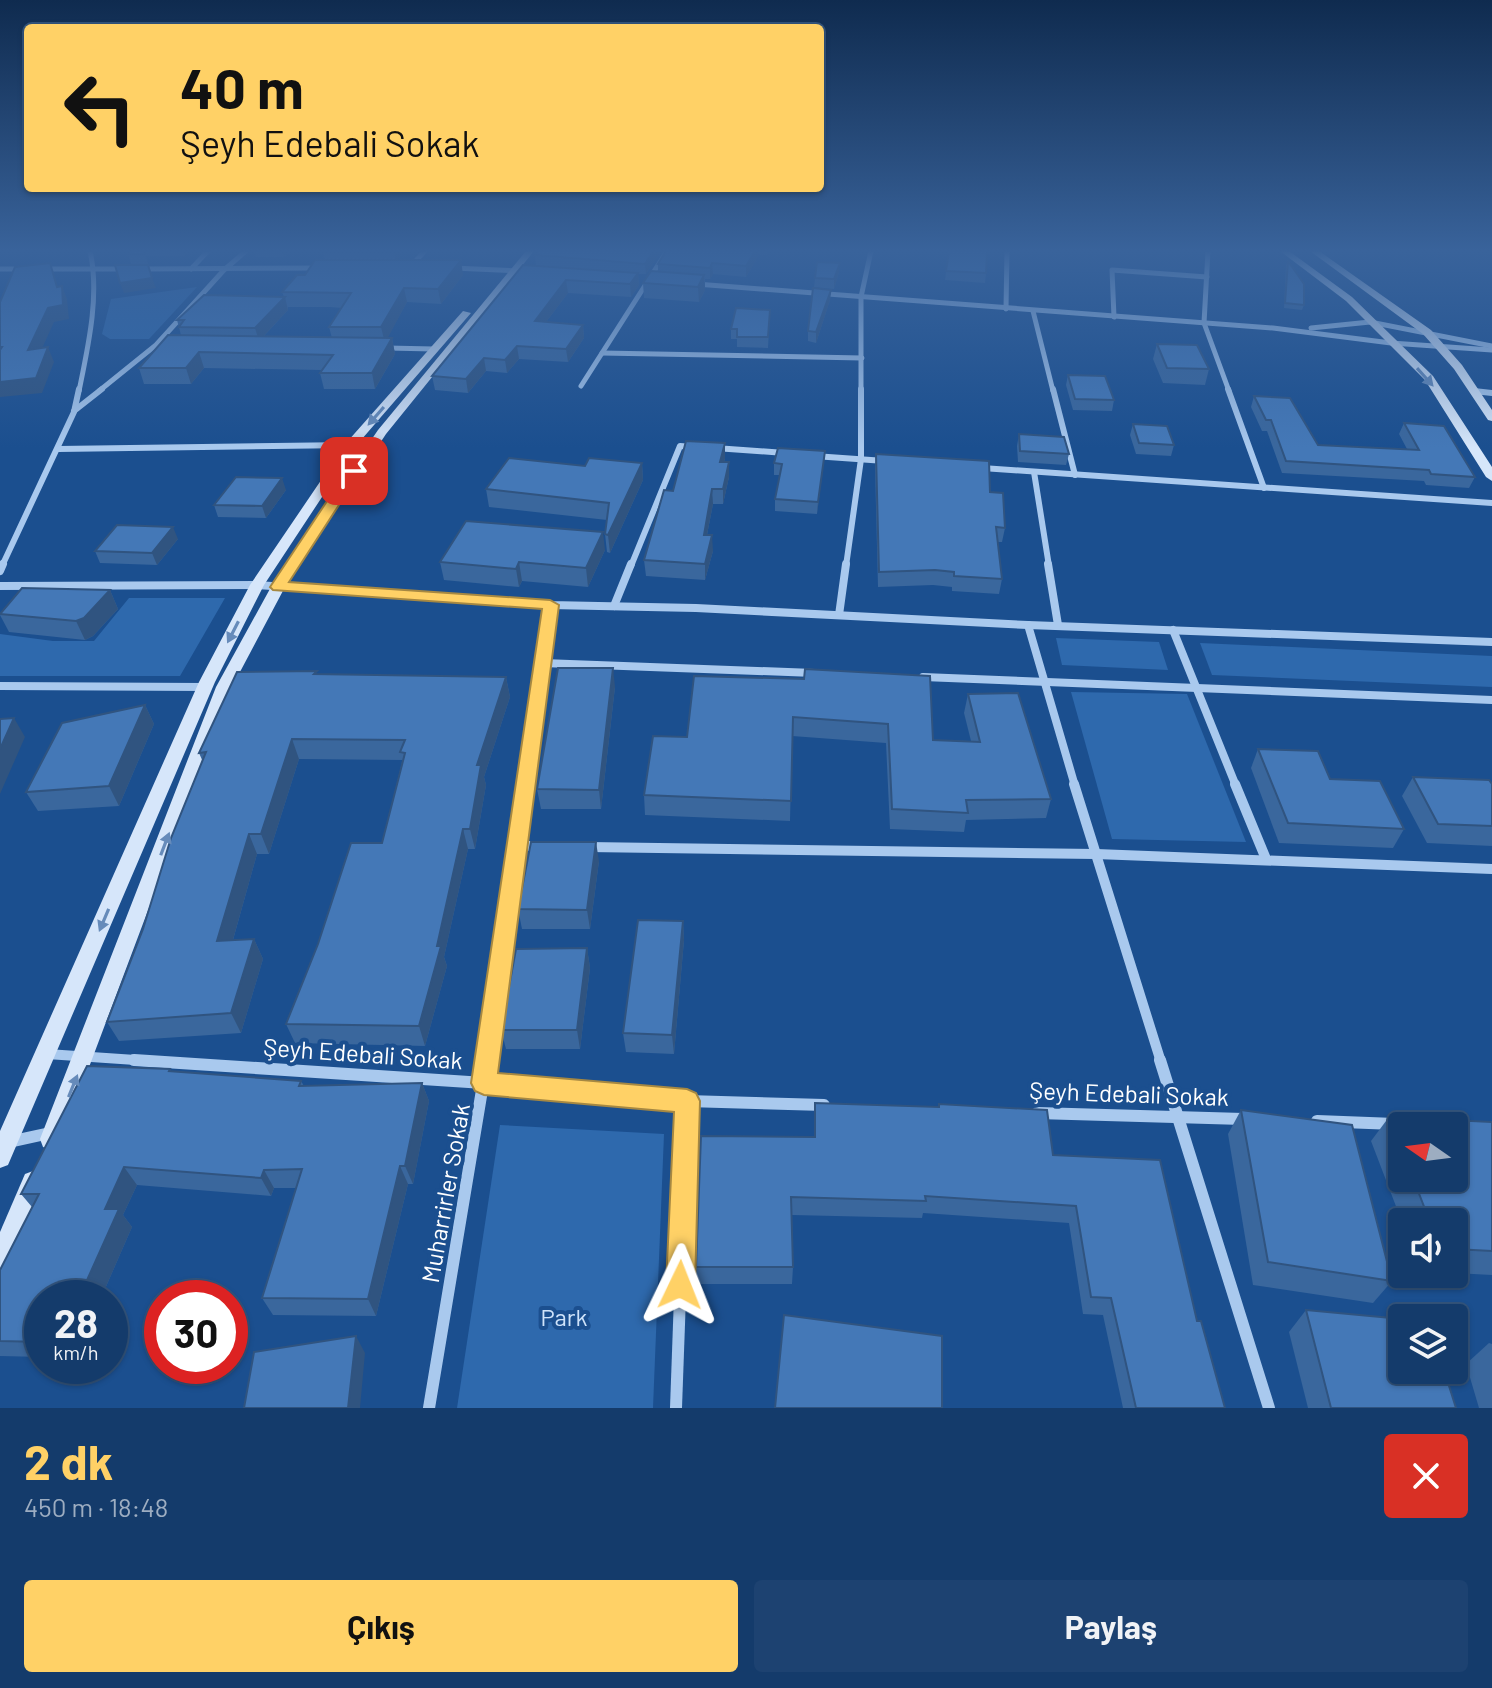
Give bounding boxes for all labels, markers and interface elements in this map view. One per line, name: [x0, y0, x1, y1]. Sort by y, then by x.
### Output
text: 40 m: [180, 53, 304, 120]
icon: left: [48, 56, 152, 160]
text: Şeyh Edebali Sokak: [180, 121, 480, 164]
one-way arrow: [1416, 367, 1434, 386]
one-way arrow: [368, 406, 385, 426]
pin: [320, 437, 388, 505]
icon: arrive: [332, 449, 376, 493]
one-way arrow: [226, 621, 240, 643]
one-way arrow: [159, 832, 172, 856]
one-way arrow: [97, 909, 110, 932]
street label: Şeyh Edebali Sokak: [262, 1032, 464, 1074]
one-way arrow: [66, 1075, 79, 1098]
street label: Şeyh Edebali Sokak: [1029, 1075, 1229, 1111]
street label: Muharrirler Sokak: [415, 1101, 475, 1285]
north arrow: [1388, 1112, 1468, 1192]
map controls: [1388, 1112, 1468, 1384]
button: sound: [1388, 1208, 1468, 1288]
position arrow: [638, 1243, 722, 1327]
speed limit sign: 30: [144, 1280, 248, 1384]
text: 28: [54, 1298, 98, 1346]
park label: Park: [540, 1302, 588, 1331]
button: layers: [1388, 1304, 1468, 1384]
text: km/h: [53, 1340, 99, 1364]
text: 2 dk: [24, 1432, 113, 1490]
button: close: [1384, 1434, 1468, 1518]
text: 450 m · 18:48: [24, 1491, 168, 1522]
button: Çıkış: [24, 1580, 738, 1672]
button: Paylaş: [754, 1580, 1468, 1672]

